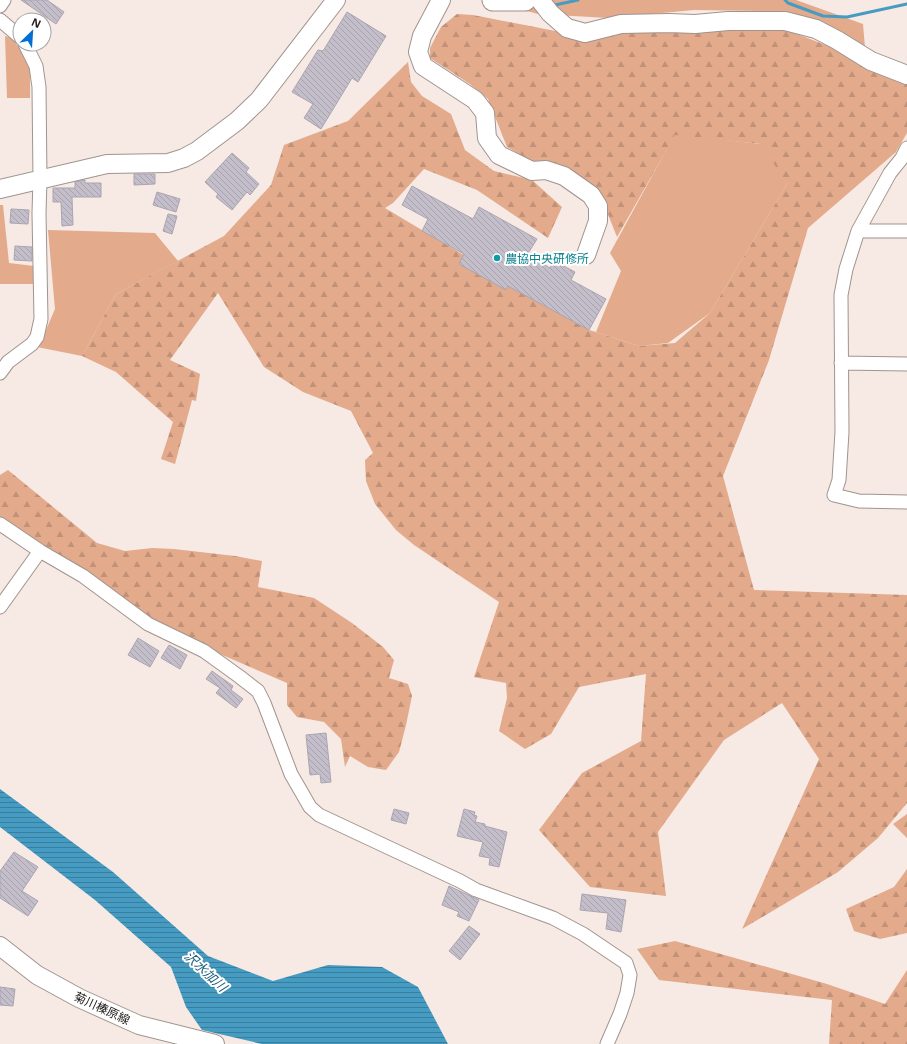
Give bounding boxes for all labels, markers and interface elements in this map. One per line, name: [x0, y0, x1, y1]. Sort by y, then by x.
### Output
north arrow: [12, 12, 52, 52]
text: N: [29, 14, 44, 31]
place label: 農協中央研修所: [505, 250, 589, 267]
marker: 農協中央研修所: [492, 253, 502, 263]
water label: 沢水加川: [181, 947, 233, 997]
street label: 菊川榛原線: [71, 988, 133, 1028]

